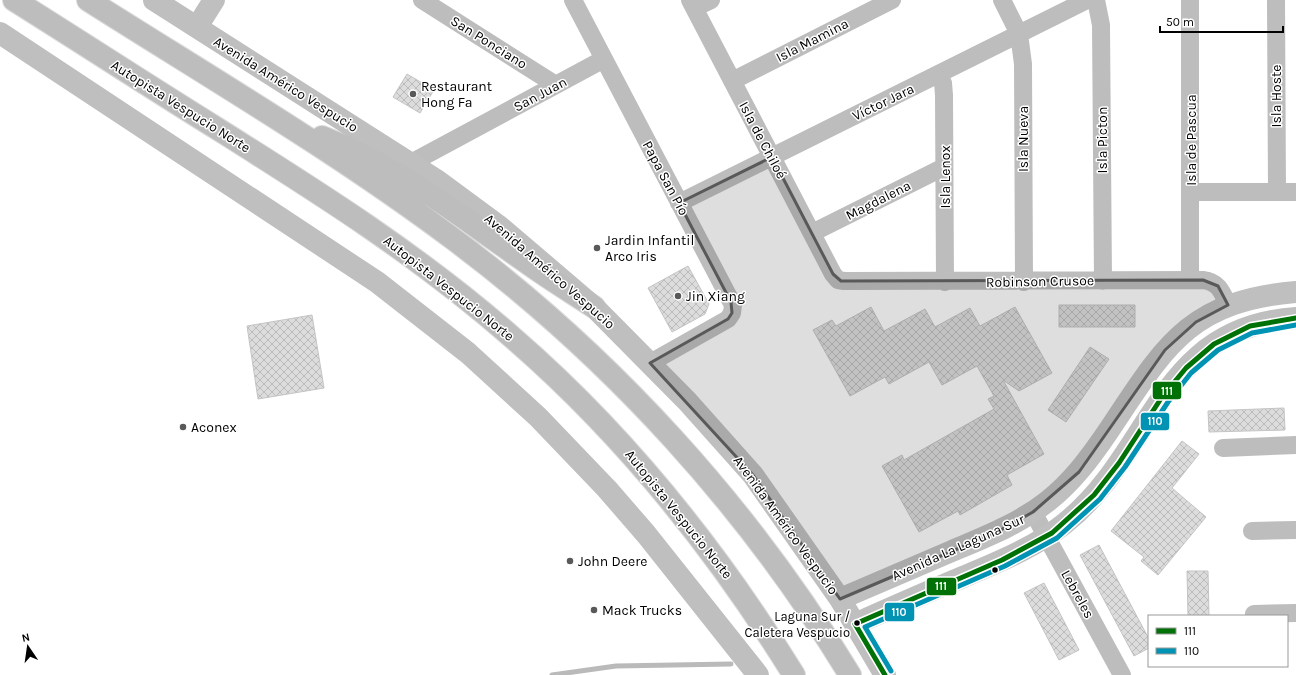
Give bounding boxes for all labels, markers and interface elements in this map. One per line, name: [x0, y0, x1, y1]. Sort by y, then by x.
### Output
scale bar: [1160, 8, 1283, 34]
street label: San Ponciano: [447, 12, 530, 73]
street label: Isla Mamina: [773, 15, 851, 66]
text: 50 m: [1166, 15, 1194, 29]
street label: Avenida Américo Vespucio: [210, 33, 361, 136]
street label: Autopista Vespucio Norte: [108, 57, 254, 156]
street label: Isla Hoste: [1268, 64, 1285, 128]
street label: San Juan: [511, 73, 570, 116]
place label: Restaurant Hong Fa: [421, 78, 492, 111]
street label: Víctor Jara: [850, 80, 917, 125]
marker: Restaurant Hong Fa: [408, 89, 418, 99]
street label: Isla de Pascua: [1183, 94, 1200, 186]
street label: Isla de Chiloé: [735, 99, 790, 182]
street label: Isla Nueva: [1015, 106, 1032, 172]
street label: Isla Picton: [1094, 107, 1111, 173]
street label: Papa San Pío: [639, 138, 692, 219]
street label: Isla Lenox: [937, 145, 954, 209]
street label: Magdalena: [843, 177, 914, 224]
street label: Avenida Américo Vespucio: [481, 210, 618, 333]
street label: Autopista Vespucio Norte: [380, 232, 517, 345]
place label: Jardin Infantil Arco Iris: [605, 232, 694, 265]
marker: Jardin Infantil Arco Iris: [592, 243, 602, 253]
street label: Robinson Crusoe: [986, 272, 1094, 291]
place label: Jin Xiang: [686, 288, 745, 305]
marker: Jin Xiang: [673, 291, 683, 301]
line badge: 111: [1152, 381, 1182, 400]
text: 111: [1161, 385, 1173, 398]
line badge: 110: [1140, 412, 1170, 431]
text: 110: [1148, 415, 1162, 428]
place label: Aconex: [191, 419, 237, 436]
marker: Aconex: [178, 422, 188, 432]
street label: Autopista Vespucio Norte: [621, 446, 736, 582]
street label: Avenida Américo Vespucio: [730, 453, 842, 598]
street label: Avenida La Laguna Sur: [889, 510, 1028, 584]
place label: John Deere: [578, 553, 647, 570]
marker: John Deere: [565, 556, 575, 566]
unlabelled marker: [990, 565, 1000, 575]
street label: Lebreles: [1057, 567, 1098, 621]
line badge: 111: [926, 577, 957, 596]
text: 111: [935, 580, 947, 593]
place label: Mack Trucks: [602, 602, 682, 619]
line badge: 110: [884, 602, 915, 622]
marker: Mack Trucks: [589, 605, 599, 615]
text: 110: [892, 606, 906, 619]
place label: Laguna Sur / Caletera Vespucio: [744, 609, 850, 640]
legend: [1148, 615, 1288, 667]
marker: Laguna Sur / Caletera Vespucio: [852, 618, 862, 628]
text: 111: [1184, 624, 1196, 638]
north arrow: [8, 627, 48, 667]
text: N: [21, 631, 31, 645]
text: 110: [1184, 644, 1199, 658]

